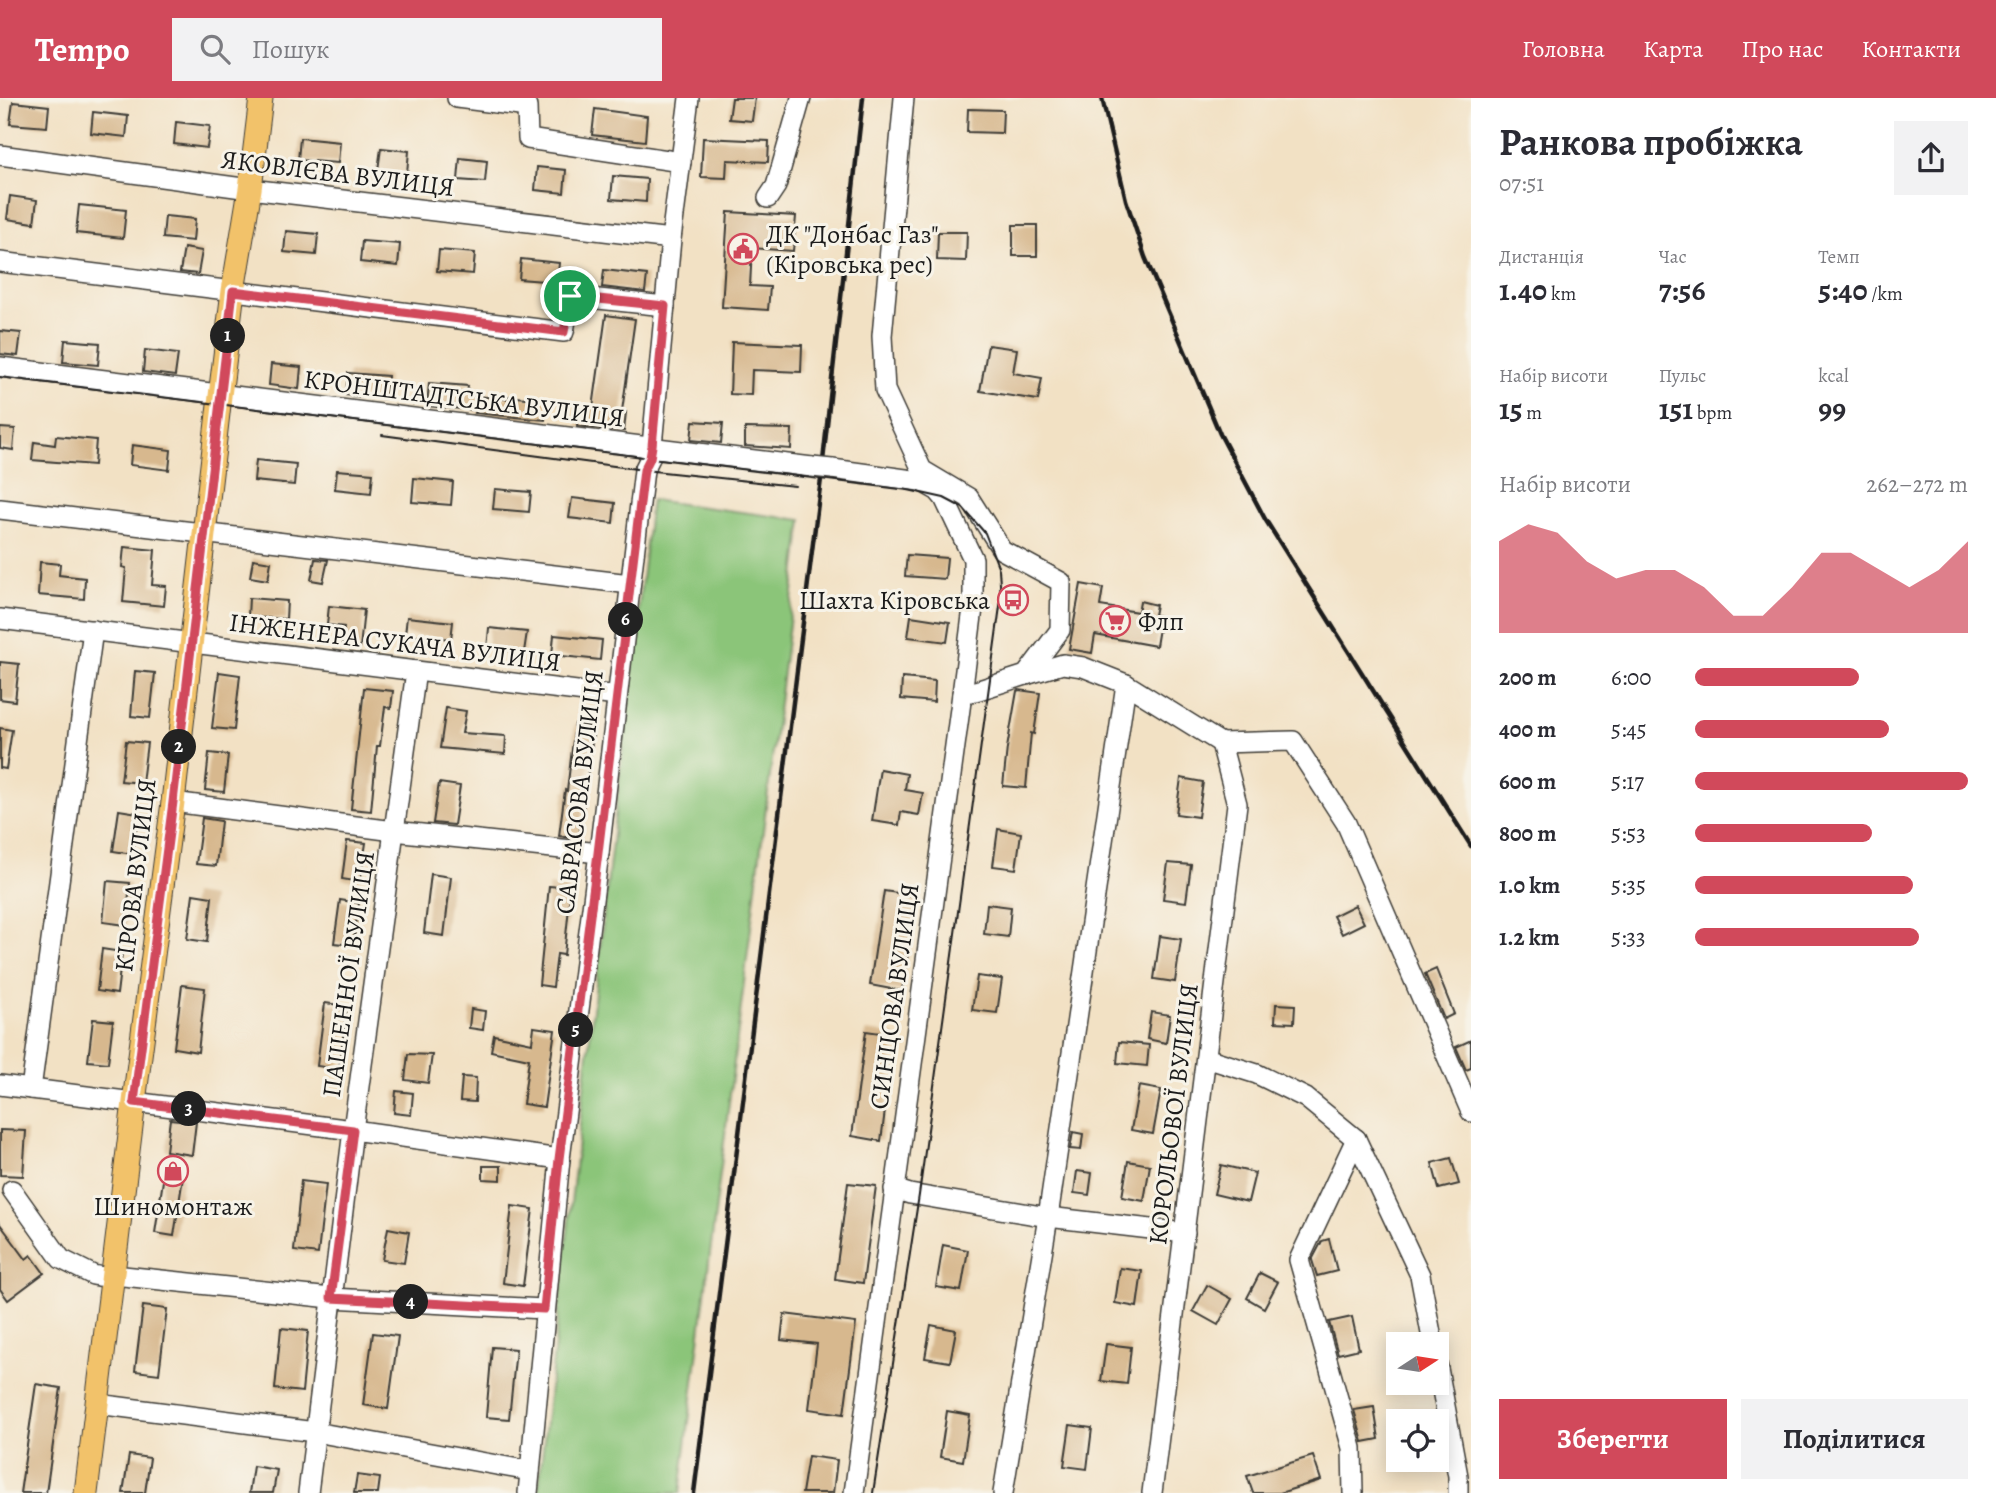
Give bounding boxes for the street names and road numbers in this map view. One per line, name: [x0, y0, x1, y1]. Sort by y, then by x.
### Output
street label: ЯКОВЛЄВА ВУЛИЦЯ: [219, 142, 457, 205]
street label: КРОНШТАДТСЬКА ВУЛИЦЯ: [302, 361, 626, 436]
street label: ІНЖЕНЕРА СУКАЧА ВУЛИЦЯ: [227, 605, 563, 680]
street label: САВРАСОВА ВУЛИЦЯ: [547, 668, 612, 916]
street label: КІРОВА ВУЛИЦЯ: [106, 776, 165, 974]
street label: ПАШЕННОЇ ВУЛИЦЯ: [314, 849, 383, 1100]
street label: СИНЦОВА ВУЛИЦЯ: [861, 881, 928, 1112]
street label: КОРОЛЬОВОЇ ВУЛИЦЯ: [1140, 981, 1207, 1247]

